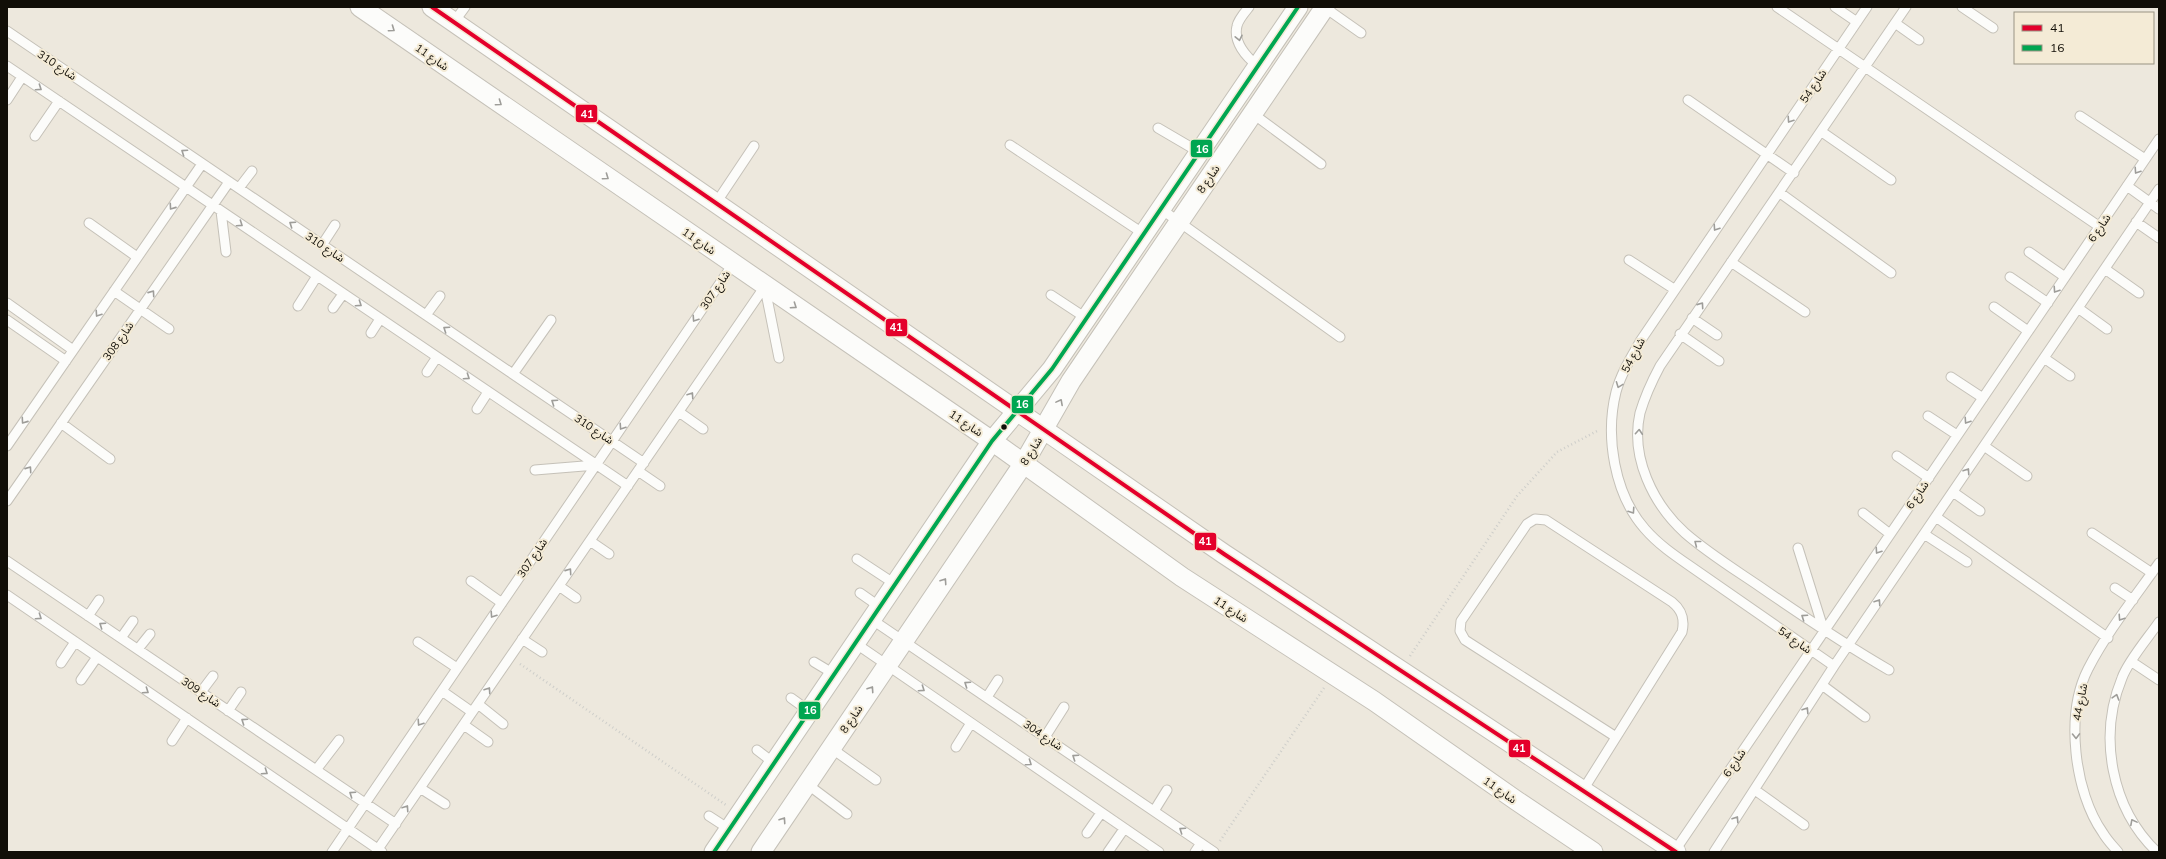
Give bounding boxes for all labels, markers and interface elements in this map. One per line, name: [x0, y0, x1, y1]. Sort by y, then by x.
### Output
legend: [2014, 12, 2154, 64]
text: 41: [2050, 20, 2064, 35]
one-way arrow: [388, 24, 395, 32]
one-way arrow: [1234, 35, 1242, 41]
text: 16: [2050, 40, 2064, 55]
street label: شارع 11: [412, 41, 452, 75]
street label: شارع 310: [34, 47, 80, 84]
street label: شارع 54: [1797, 66, 1830, 106]
one-way arrow: [35, 83, 42, 90]
one-way arrow: [495, 98, 502, 106]
line badge: 41: [575, 104, 598, 123]
text: 41: [580, 107, 594, 121]
one-way arrow: [1787, 116, 1795, 123]
line badge: 16: [1190, 139, 1213, 158]
text: 16: [1195, 142, 1209, 156]
one-way arrow: [181, 149, 188, 157]
street label: شارع 8: [1194, 162, 1223, 196]
one-way arrow: [2134, 167, 2142, 174]
one-way arrow: [602, 172, 609, 180]
one-way arrow: [170, 203, 177, 210]
street label: شارع 6: [2085, 211, 2114, 245]
one-way arrow: [236, 219, 243, 227]
one-way arrow: [289, 221, 296, 229]
one-way arrow: [1714, 223, 1721, 230]
street label: شارع 11: [679, 225, 719, 259]
street label: شارع 310: [302, 229, 348, 266]
street label: شارع 307: [697, 267, 734, 313]
one-way arrow: [2053, 286, 2061, 293]
one-way arrow: [147, 291, 154, 298]
one-way arrow: [355, 299, 362, 307]
one-way arrow: [790, 301, 797, 309]
one-way arrow: [1696, 303, 1703, 310]
one-way arrow: [95, 310, 103, 317]
one-way arrow: [693, 315, 700, 322]
line badge: 41: [885, 318, 908, 337]
street label: شارع 308: [100, 319, 137, 364]
text: 41: [889, 320, 903, 334]
one-way arrow: [443, 326, 450, 333]
street label: شارع 54: [1618, 335, 1649, 375]
one-way arrow: [463, 372, 470, 380]
one-way arrow: [1615, 382, 1623, 389]
one-way arrow: [686, 392, 693, 399]
line badge: 16: [1011, 395, 1034, 414]
text: 16: [1015, 397, 1029, 411]
one-way arrow: [551, 399, 558, 406]
one-way arrow: [1056, 399, 1063, 406]
street label: شارع 11: [946, 407, 986, 440]
street label: شارع 310: [571, 411, 617, 448]
one-way arrow: [1965, 416, 1972, 423]
one-way arrow: [21, 417, 29, 424]
unlabelled marker: [999, 422, 1009, 432]
one-way arrow: [619, 423, 627, 430]
one-way arrow: [1634, 429, 1643, 435]
street label: شارع 8: [1017, 434, 1046, 468]
one-way arrow: [24, 466, 32, 473]
one-way arrow: [1962, 468, 1970, 475]
street label: شارع 6: [1903, 478, 1932, 512]
one-way arrow: [1627, 507, 1635, 514]
line badge: 41: [1194, 532, 1217, 551]
text: 41: [1198, 534, 1212, 548]
street label: شارع 307: [514, 535, 551, 581]
one-way arrow: [1695, 540, 1702, 547]
one-way arrow: [1876, 547, 1883, 554]
one-way arrow: [564, 568, 572, 575]
one-way arrow: [939, 578, 947, 585]
street label: شارع 11: [1211, 593, 1251, 626]
one-way arrow: [1873, 599, 1881, 606]
one-way arrow: [490, 611, 498, 618]
one-way arrow: [35, 612, 42, 620]
one-way arrow: [2118, 614, 2126, 621]
one-way arrow: [1801, 615, 1808, 622]
one-way arrow: [99, 622, 106, 630]
street label: شارع 54: [1775, 624, 1815, 658]
street label: شارع 309: [178, 674, 224, 711]
one-way arrow: [964, 681, 971, 689]
street label: شارع 44: [2070, 682, 2092, 722]
one-way arrow: [917, 684, 924, 691]
one-way arrow: [142, 686, 149, 693]
one-way arrow: [866, 686, 874, 693]
one-way arrow: [483, 687, 490, 694]
one-way arrow: [2111, 693, 2120, 700]
line badge: 16: [798, 701, 821, 720]
street label: شارع 8: [837, 702, 866, 736]
text: 16: [803, 703, 817, 717]
one-way arrow: [1801, 707, 1809, 714]
street label: شارع 304: [1020, 717, 1066, 754]
one-way arrow: [241, 718, 248, 726]
one-way arrow: [418, 718, 425, 725]
one-way arrow: [2071, 733, 2080, 739]
line badge: 41: [1508, 739, 1531, 758]
text: 41: [1512, 741, 1526, 755]
street label: شارع 6: [1720, 746, 1749, 780]
one-way arrow: [1072, 755, 1079, 762]
one-way arrow: [1025, 758, 1032, 766]
one-way arrow: [261, 767, 268, 774]
street label: شارع 11: [1480, 774, 1520, 808]
one-way arrow: [349, 791, 356, 799]
one-way arrow: [401, 806, 408, 813]
one-way arrow: [1731, 816, 1738, 823]
one-way arrow: [778, 817, 786, 824]
one-way arrow: [2130, 819, 2137, 826]
one-way arrow: [1179, 827, 1186, 835]

